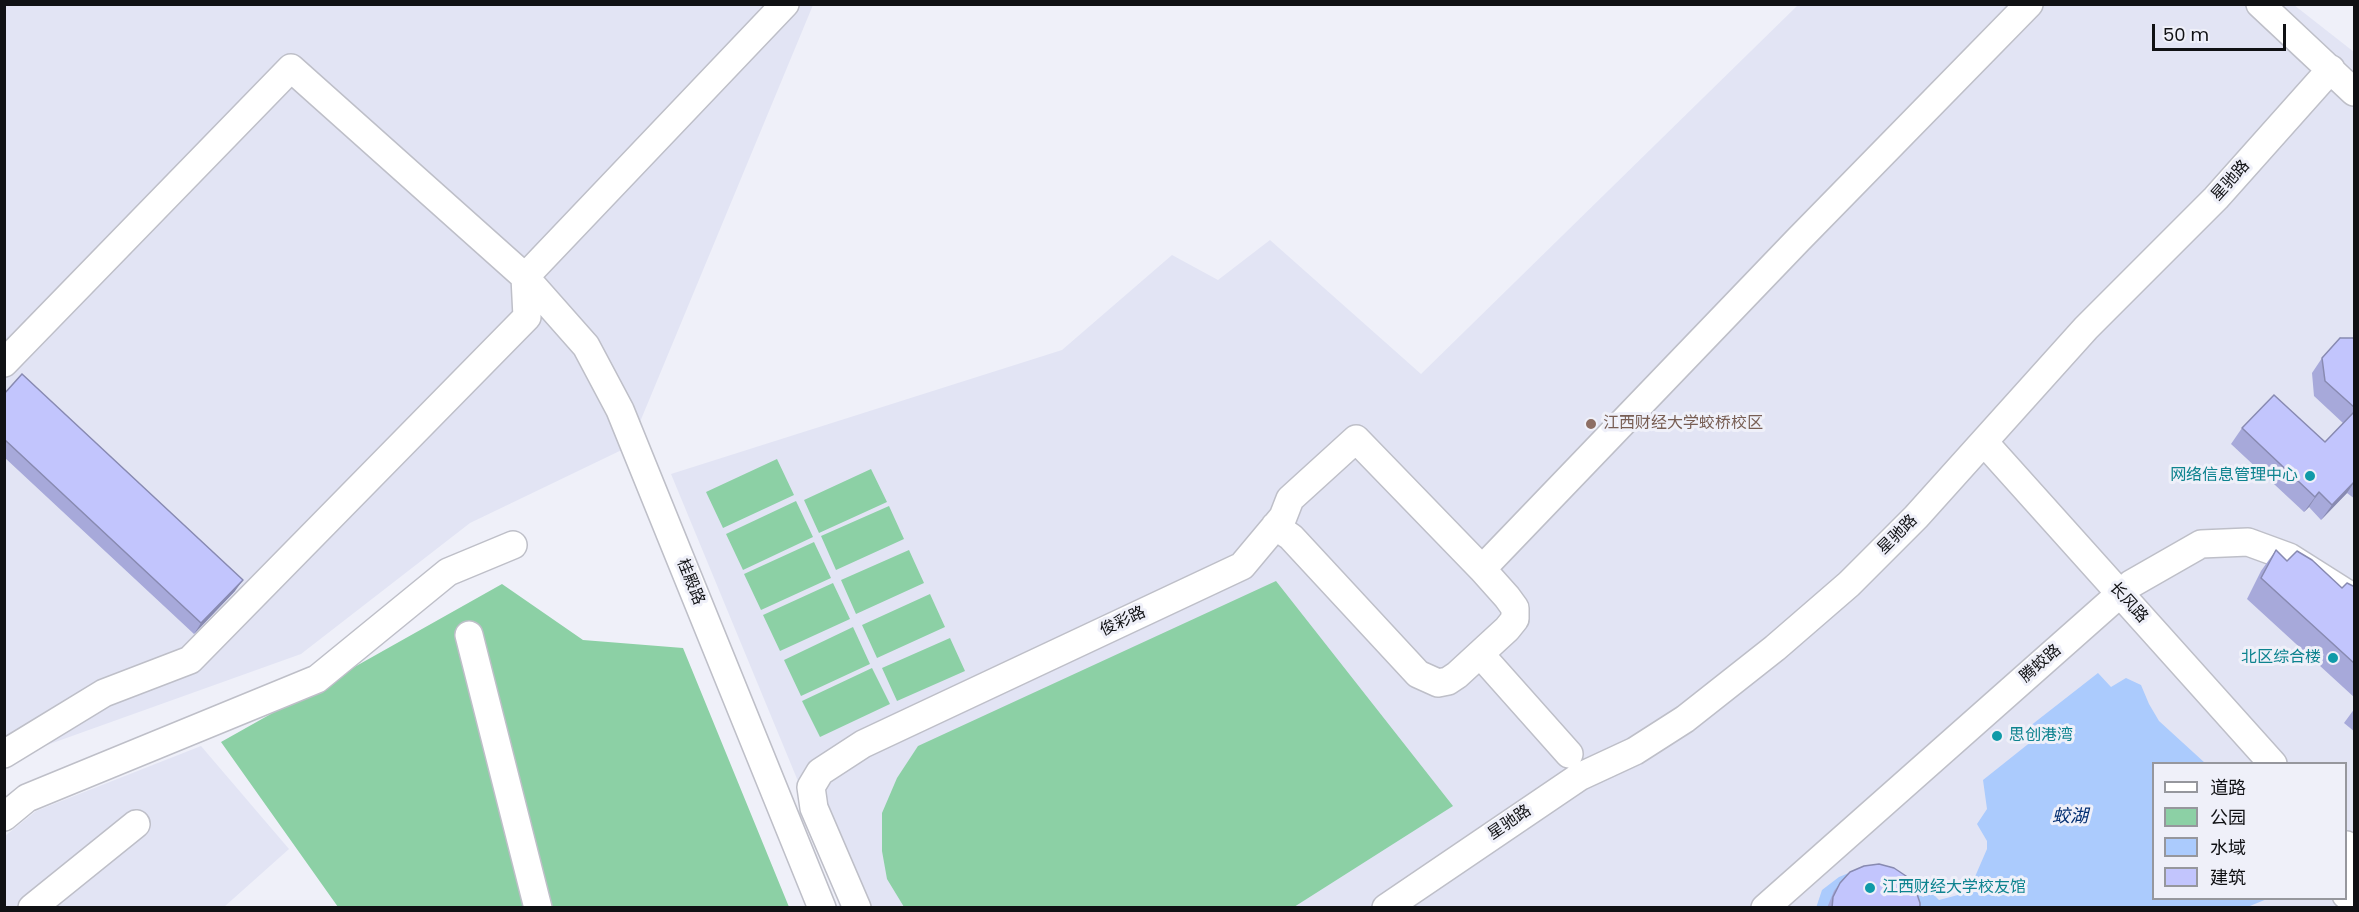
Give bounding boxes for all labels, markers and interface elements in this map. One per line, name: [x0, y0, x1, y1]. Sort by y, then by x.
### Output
scale bar: [2155, 12, 2288, 50]
text: 50 m: [2163, 22, 2209, 47]
street label: 星驰路: [2208, 157, 2254, 205]
place label: 江西财经大学蛟桥校区: [1603, 414, 1763, 434]
marker: 江西财经大学蛟桥校区: [1584, 417, 1598, 431]
place label: 网络信息管理中心: [2170, 466, 2298, 486]
marker: 网络信息管理中心: [2303, 469, 2317, 483]
street label: 星驰路: [1874, 511, 1922, 559]
street label: 桂殿路: [672, 556, 708, 608]
street label: 长风路: [2105, 579, 2151, 627]
street label: 俊彩路: [1097, 603, 1149, 641]
street label: 腾蛟路: [2017, 641, 2065, 687]
place label: 北区综合楼: [2241, 648, 2321, 668]
marker: 北区综合楼: [2326, 651, 2340, 665]
place label: 思创港湾: [2009, 726, 2073, 746]
marker: 思创港湾: [1990, 729, 2004, 743]
legend: [2152, 762, 2347, 900]
text: 道路: [2210, 775, 2246, 800]
street label: 星驰路: [1485, 802, 1535, 844]
text: 公园: [2210, 805, 2246, 830]
water label: 蛟湖: [2052, 806, 2088, 828]
text: 水域: [2210, 835, 2246, 860]
text: 建筑: [2210, 865, 2246, 890]
place label: 江西财经大学校友馆: [1882, 878, 2026, 898]
marker: 江西财经大学校友馆: [1863, 881, 1877, 895]

